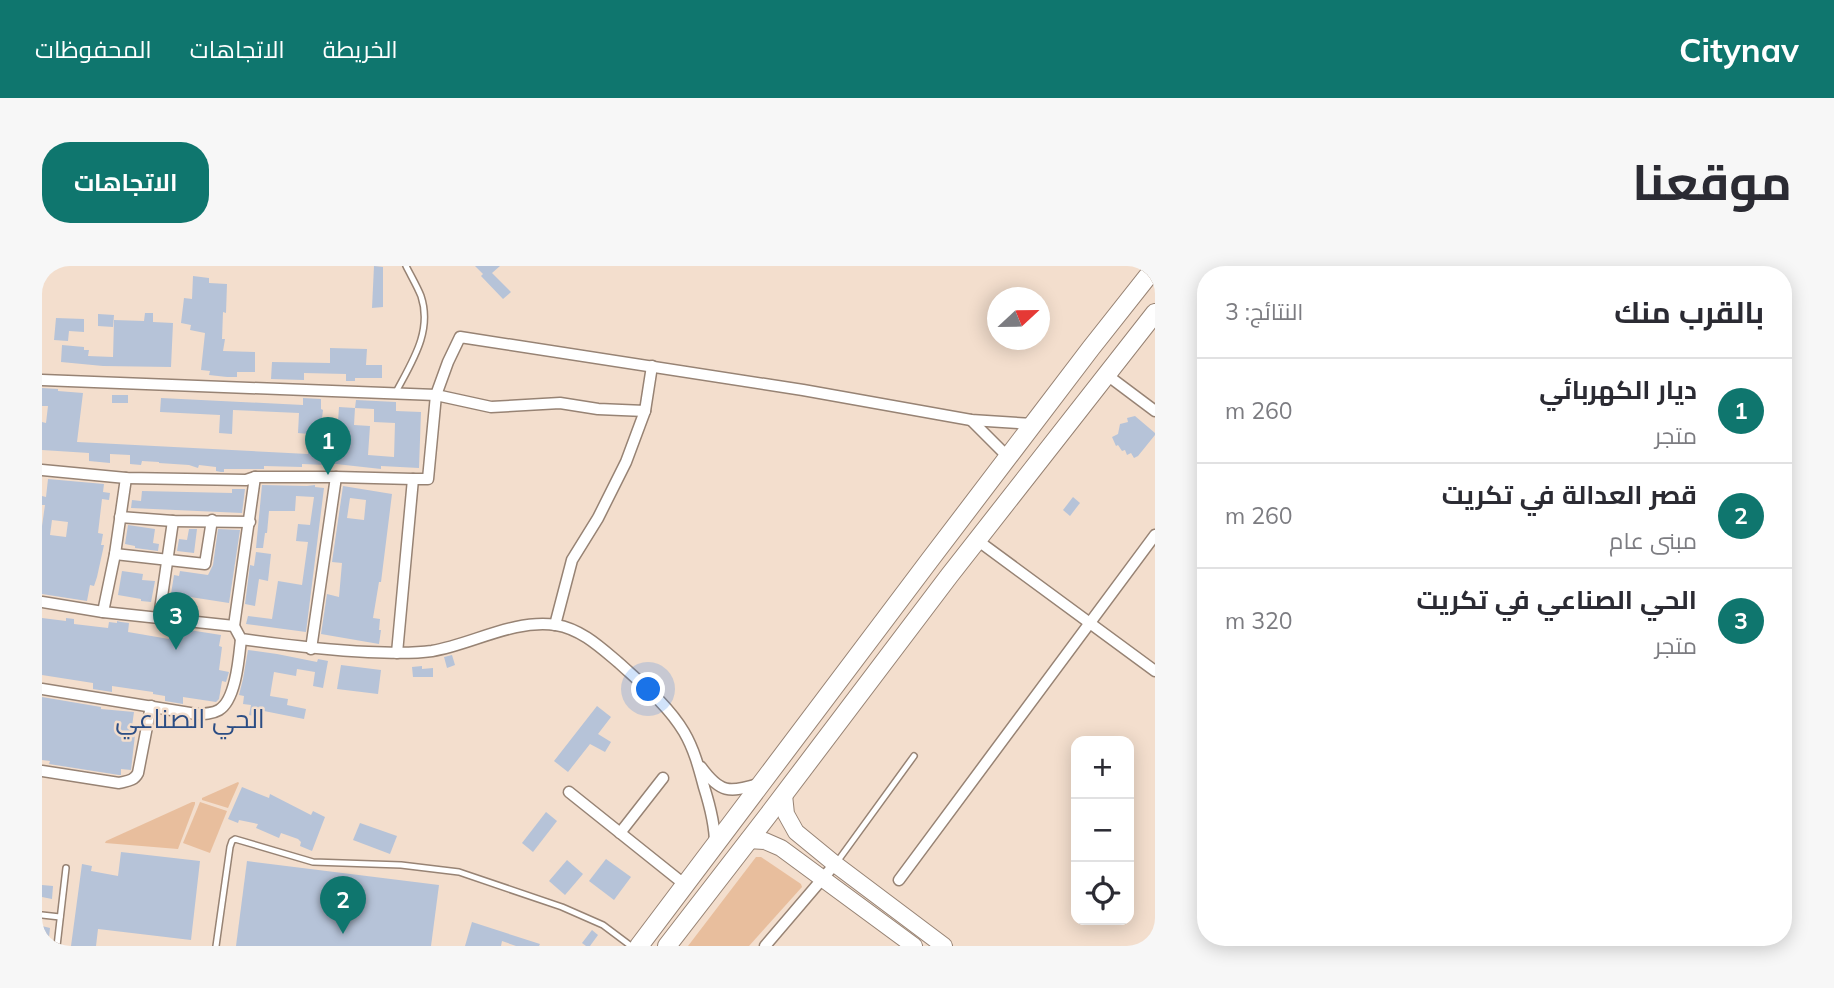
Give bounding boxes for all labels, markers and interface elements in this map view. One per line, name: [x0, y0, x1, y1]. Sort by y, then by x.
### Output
text: Citynav: [1679, 29, 1799, 70]
text: المحفوظات: [35, 34, 152, 64]
text: الاتجاهات: [190, 34, 285, 64]
text: الخريطة: [323, 34, 398, 64]
button: الاتجاهات: [42, 142, 209, 223]
text: موقعنا: [1632, 151, 1792, 212]
north arrow: [987, 287, 1050, 350]
text: بالقرب منك: [1614, 293, 1764, 331]
text: النتائج: 3: [1225, 297, 1303, 326]
text: ديار الكهربائي: [1539, 373, 1697, 406]
text: 260 m: [1225, 396, 1293, 425]
text: 1: [1734, 396, 1748, 425]
pin: 1: [305, 417, 351, 475]
text: متجر: [1655, 421, 1697, 450]
text: قصر العدالة في تكريت: [1442, 478, 1697, 511]
text: 260 m: [1225, 501, 1293, 530]
text: 2: [1734, 501, 1748, 530]
text: مبنى عام: [1609, 526, 1697, 555]
text: الحي الصناعي في تكريت: [1416, 583, 1697, 616]
pin: 3: [153, 592, 199, 650]
text: 320 m: [1225, 606, 1293, 635]
text: 3: [1734, 606, 1748, 635]
text: متجر: [1655, 631, 1697, 660]
your location: [631, 672, 665, 706]
district label: الحي الصناعي: [115, 702, 265, 740]
map controls: [1071, 736, 1134, 925]
button: +: [1071, 736, 1134, 799]
button: −: [1071, 799, 1134, 862]
button: locate: [1071, 862, 1134, 925]
pin: 2: [320, 876, 366, 934]

